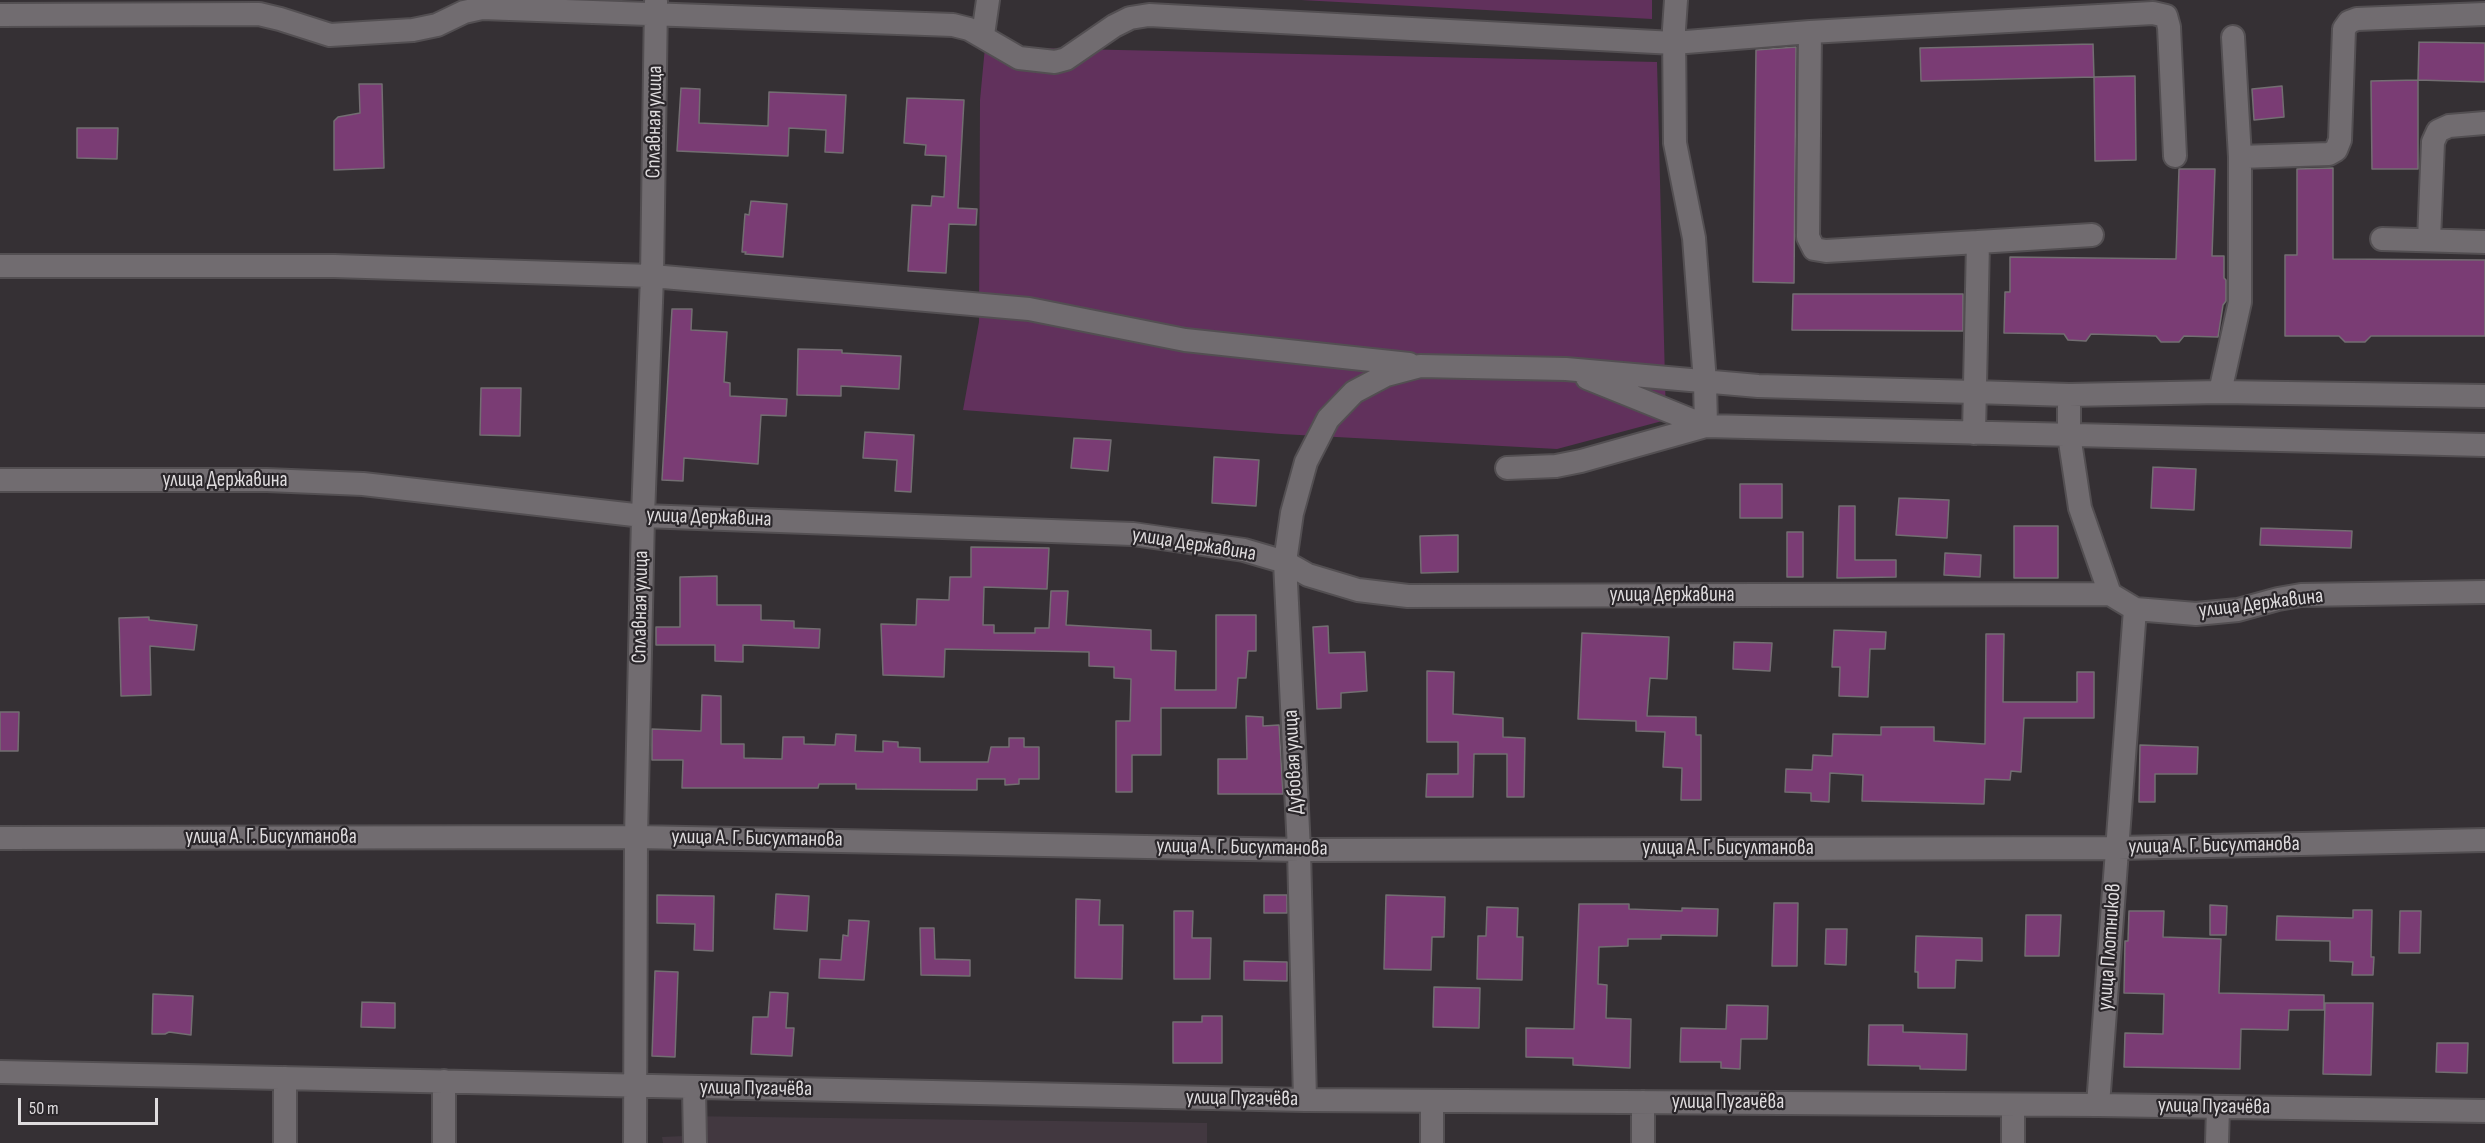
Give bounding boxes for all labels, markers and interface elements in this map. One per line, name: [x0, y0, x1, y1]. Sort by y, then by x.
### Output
street label: Сплавная улица: [641, 65, 669, 179]
street label: улица Державина: [162, 468, 288, 494]
street label: улица Державина: [646, 503, 772, 533]
street label: улица Державина: [1130, 523, 1258, 567]
street label: Сплавная улица: [627, 550, 655, 664]
street label: улица Державина: [1609, 583, 1735, 609]
street label: улица Державина: [2197, 584, 2325, 624]
street label: Дубовая улица: [1279, 709, 1309, 815]
street label: улица А. Г. Бисултанова: [185, 825, 357, 851]
street label: улица А. Г. Бисултанова: [671, 825, 843, 853]
street label: улица А. Г. Бисултанова: [2128, 832, 2300, 860]
street label: улица А. Г. Бисултанова: [1156, 834, 1328, 862]
street label: улица А. Г. Бисултанова: [1642, 836, 1814, 862]
street label: улица Плотников: [2093, 883, 2127, 1011]
street label: улица Пугачёва: [700, 1075, 812, 1103]
street label: улица Пугачёва: [1186, 1085, 1298, 1113]
scale bar: [21, 1086, 160, 1124]
street label: улица Пугачёва: [1672, 1090, 1784, 1116]
street label: улица Пугачёва: [2158, 1093, 2270, 1121]
text: 50 m: [29, 1098, 59, 1119]

